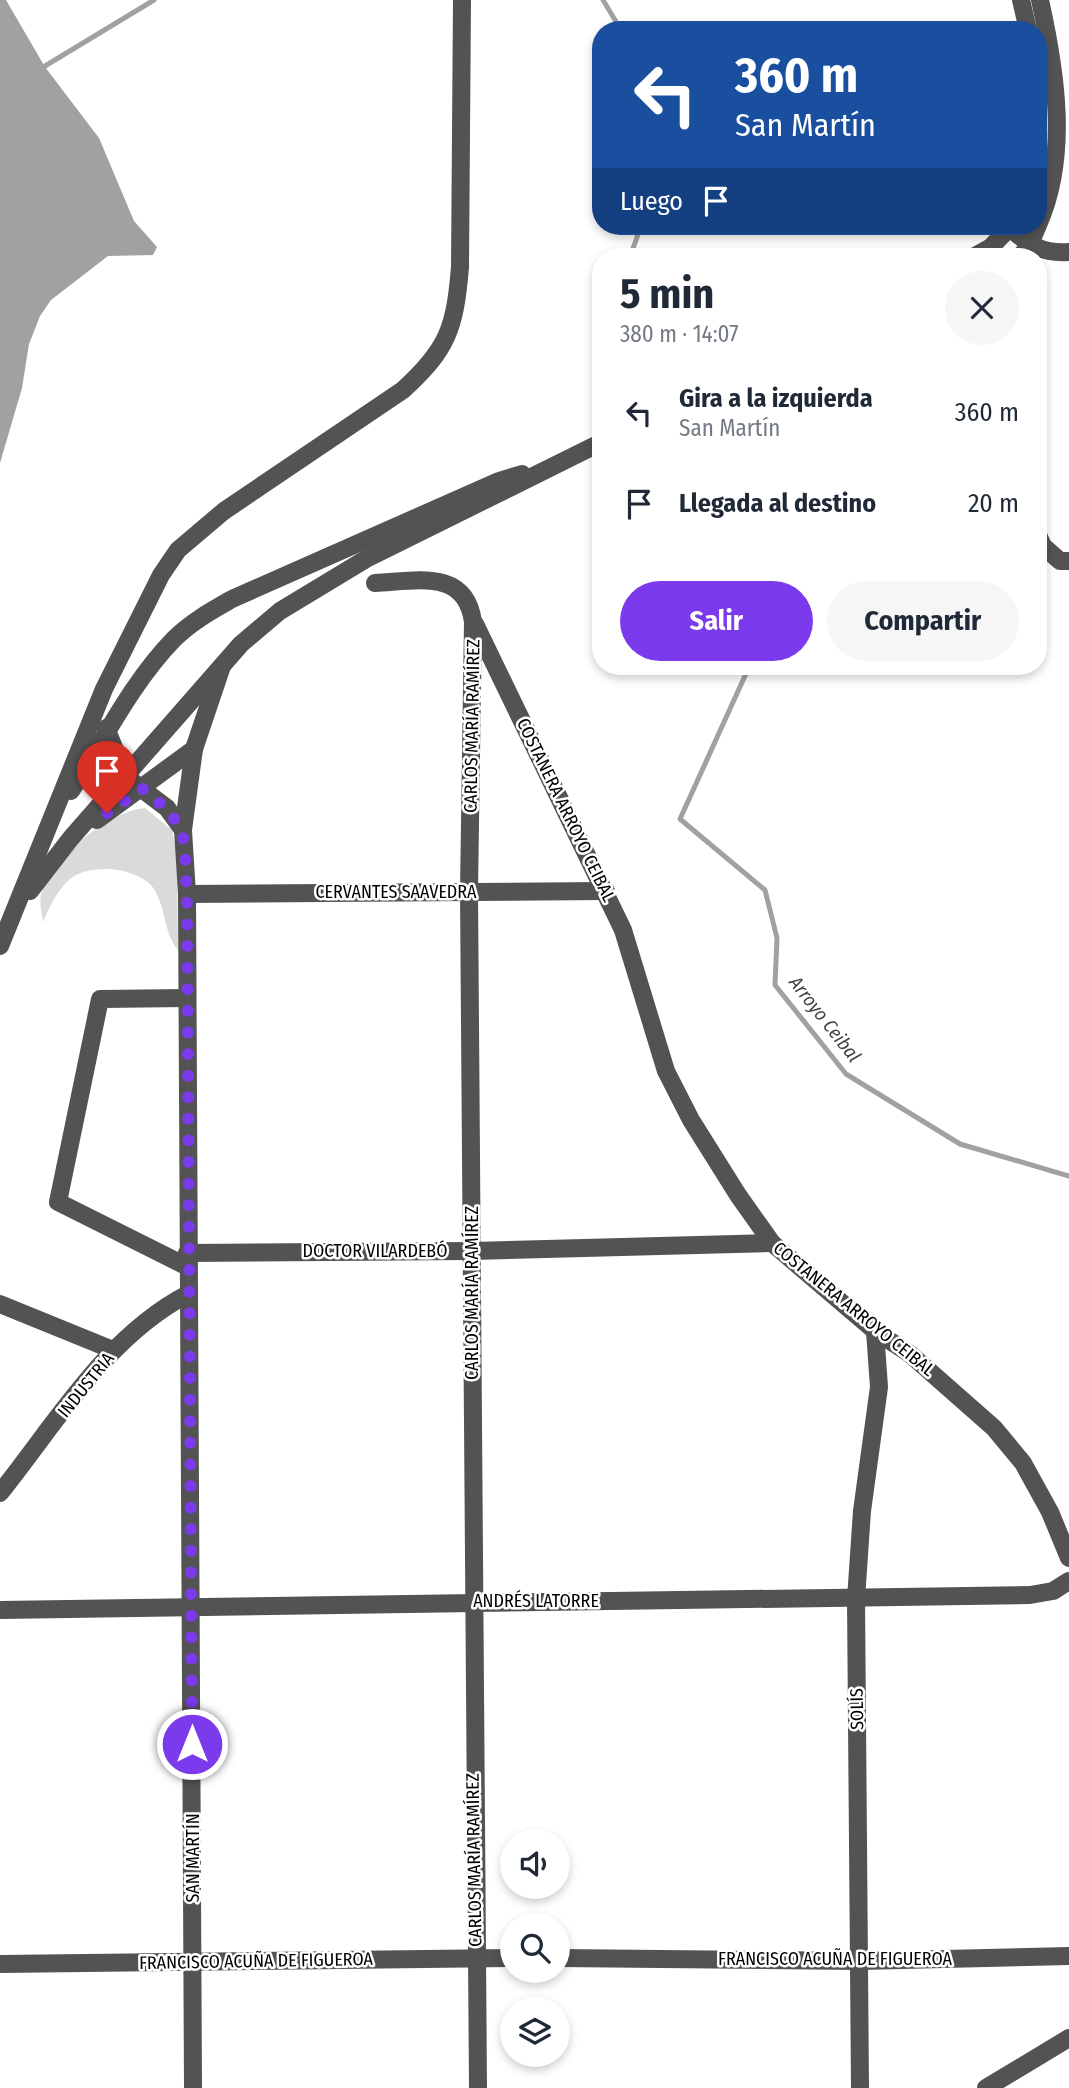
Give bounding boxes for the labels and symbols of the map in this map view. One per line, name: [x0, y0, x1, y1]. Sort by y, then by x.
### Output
street label: CARLOS MARÍA RAMÍREZ: [458, 639, 485, 813]
street label: COSTANERA ARROYO CEIBAL: [512, 715, 620, 905]
pin: [77, 741, 137, 813]
street label: CERVANTES SAAVEDRA: [315, 881, 477, 903]
water label: Arroyo Ceibal: [784, 971, 866, 1067]
street label: CARLOS MARÍA RAMÍREZ: [460, 1206, 483, 1380]
street label: COSTANERA ARROYO CEIBAL: [769, 1237, 939, 1381]
street label: DOCTOR VILARDEBÓ: [303, 1240, 447, 1262]
street label: INDUSTRIA: [53, 1348, 119, 1422]
street label: ANDRÉS LATORRE: [473, 1589, 599, 1612]
street label: SOLÍS: [845, 1688, 868, 1730]
position arrow: [155, 1707, 229, 1781]
street label: CARLOS MARÍA RAMÍREZ: [460, 1773, 487, 1947]
street label: SAN MARTÍN: [181, 1813, 204, 1903]
street label: FRANCISCO ACUÑA DE FIGUEROA: [139, 1948, 374, 1974]
street label: FRANCISCO ACUÑA DE FIGUEROA: [718, 1948, 953, 1970]

